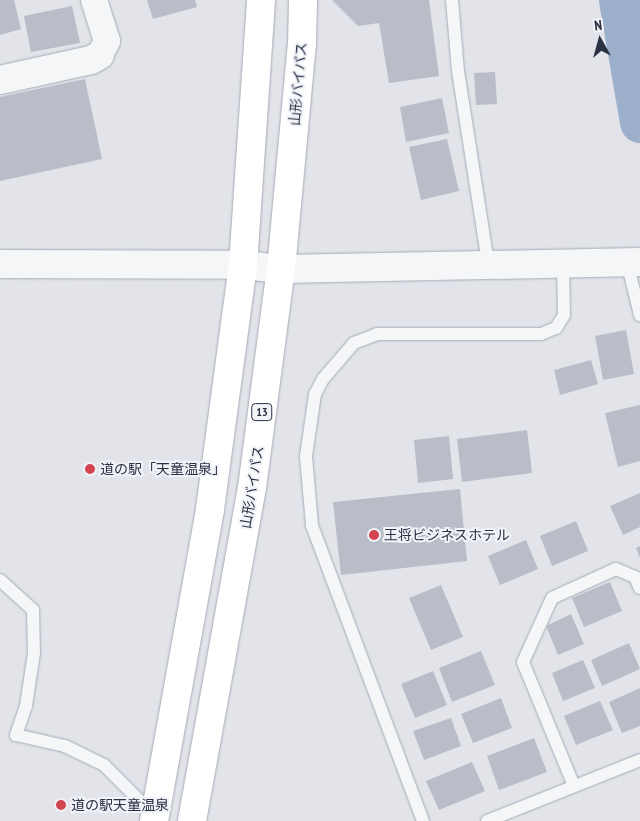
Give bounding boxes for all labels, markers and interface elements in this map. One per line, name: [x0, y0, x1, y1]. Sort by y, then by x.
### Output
north arrow: [575, 15, 625, 65]
text: N: [593, 16, 603, 35]
street label: 山形バイパス: [286, 41, 310, 127]
road number: 13: [251, 402, 273, 422]
street label: 山形バイパス: [237, 444, 267, 530]
place label: 道の駅「天童温泉」: [100, 461, 226, 477]
marker: 道の駅「天童温泉」: [84, 463, 96, 475]
place label: 王将ビジネスホテル: [384, 527, 510, 543]
marker: 王将ビジネスホテル: [368, 529, 380, 541]
place label: 道の駅天童温泉: [71, 797, 169, 813]
marker: 道の駅天童温泉: [55, 799, 67, 811]

